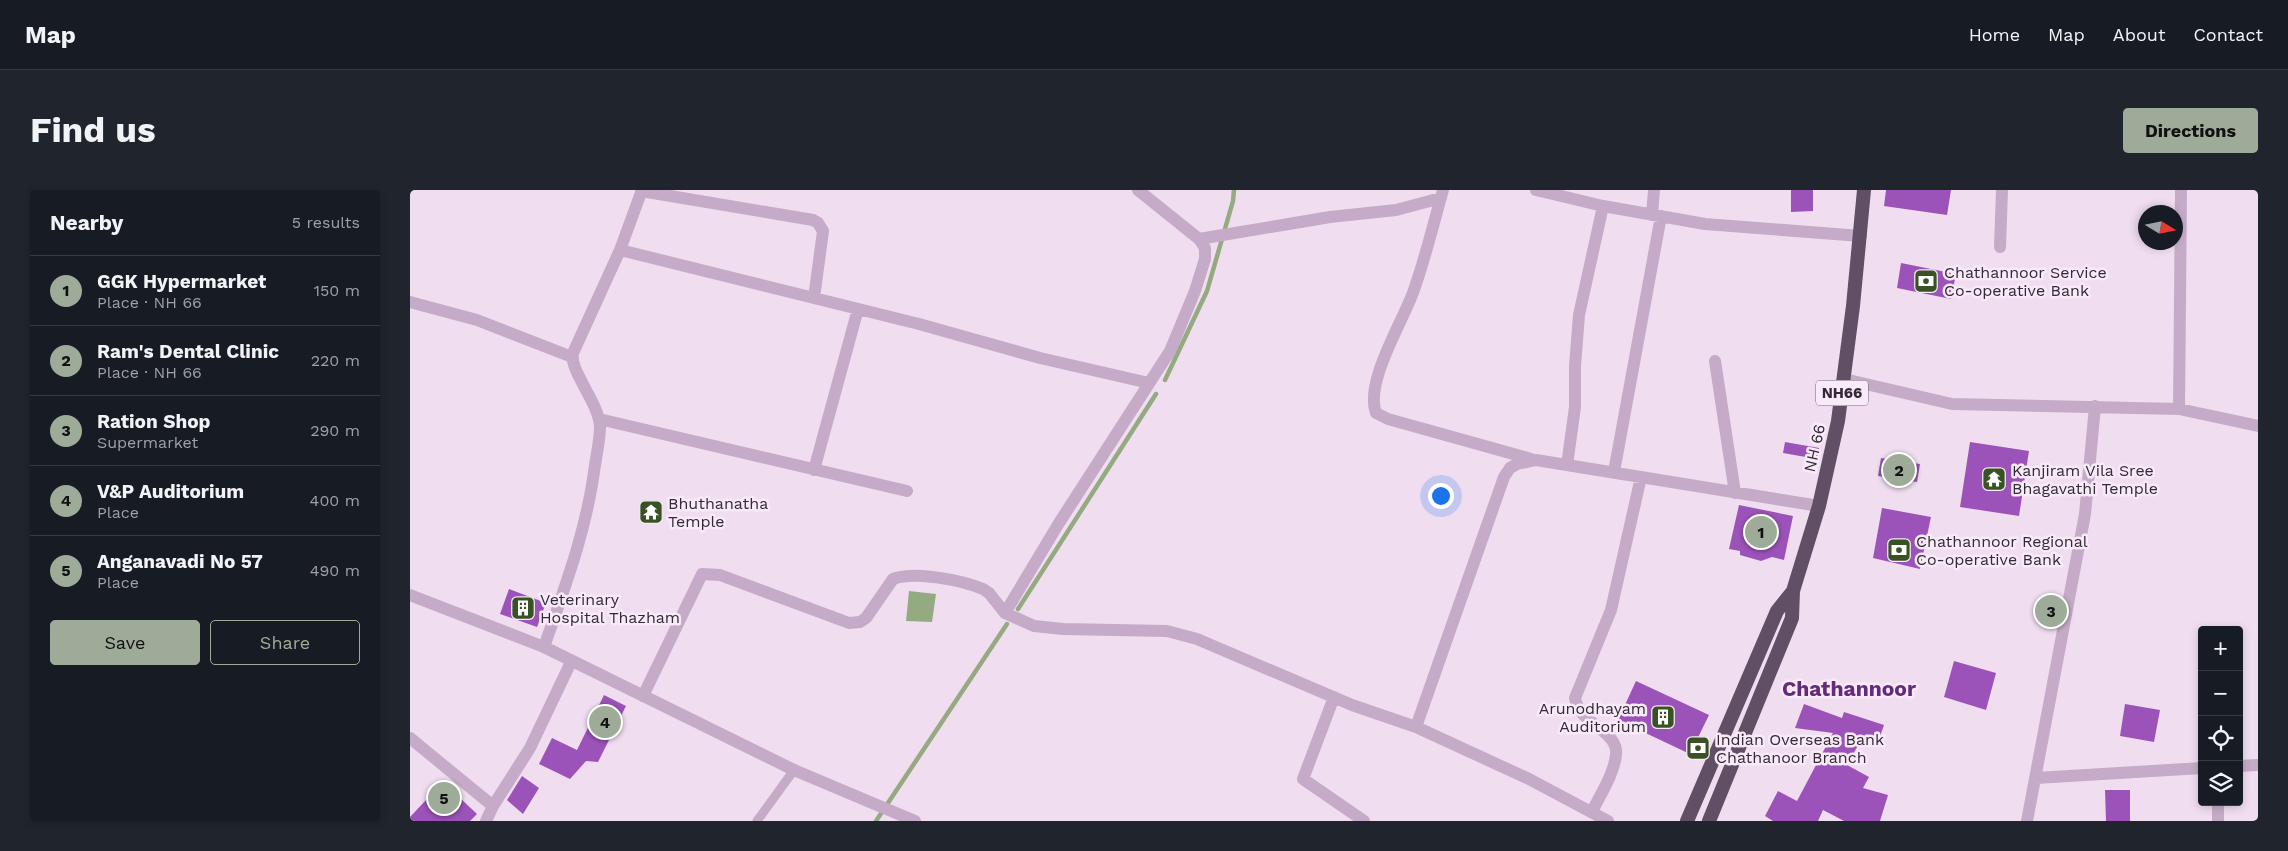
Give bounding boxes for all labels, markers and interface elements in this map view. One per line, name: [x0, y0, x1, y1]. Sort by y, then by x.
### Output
text: Map: [25, 21, 76, 49]
text: Home: [1969, 24, 2020, 45]
text: Map: [2048, 24, 2085, 45]
text: About: [2113, 24, 2165, 45]
text: Contact: [2193, 24, 2263, 45]
button: Directions: [2123, 108, 2258, 153]
text: Find us: [30, 109, 156, 151]
north arrow: [2138, 205, 2183, 250]
text: Nearby: [50, 210, 123, 235]
text: 5 results: [292, 213, 360, 232]
place label: Chathannoor Service Co-operative Bank: [1944, 263, 2107, 300]
bank icon: Chathannoor Service Co-operative Bank: [1913, 268, 1939, 294]
text: GGK Hypermarket: [97, 270, 266, 293]
text: 1: [63, 281, 69, 300]
text: 150 m: [314, 281, 360, 300]
text: Place · NH 66: [97, 293, 202, 312]
text: Ram's Dental Clinic: [97, 340, 279, 363]
text: 2: [61, 351, 71, 370]
text: 220 m: [311, 351, 360, 370]
text: Place · NH 66: [97, 363, 202, 382]
road number: NH66: [1816, 380, 1868, 406]
text: Ration Shop: [97, 410, 210, 433]
text: 3: [61, 421, 71, 440]
text: 290 m: [310, 421, 360, 440]
street label: NH 66: [1800, 422, 1829, 474]
text: Supermarket: [97, 433, 198, 452]
pin: 2: [1883, 451, 1915, 489]
place label: Kanjiram Vila Sree Bhagavathi Temple: [2012, 461, 2158, 498]
temple icon: Kanjiram Vila Sree Bhagavathi Temple: [1981, 466, 2007, 492]
text: V&P Auditorium: [97, 480, 244, 503]
your location: [1428, 483, 1454, 509]
text: 4: [61, 491, 71, 510]
text: 400 m: [310, 491, 360, 510]
place label: Bhuthanatha Temple: [668, 494, 768, 531]
temple icon: Bhuthanatha Temple: [638, 499, 664, 525]
text: Place: [97, 503, 139, 522]
pin: 1: [1745, 513, 1777, 551]
place label: Chathannoor Regional Co-operative Bank: [1916, 532, 2088, 569]
bank icon: Chathannoor Regional Co-operative Bank: [1886, 537, 1912, 563]
text: Anganavadi No 57: [97, 550, 263, 573]
text: 5: [61, 561, 71, 580]
text: 490 m: [310, 561, 360, 580]
text: Place: [97, 573, 139, 592]
place label: Veterinary Hospital Thazham: [540, 590, 680, 627]
pin: 3: [2035, 592, 2067, 630]
building icon: Veterinary Hospital Thazham: [510, 595, 536, 621]
button: Save: [50, 620, 200, 665]
button: Share: [210, 620, 360, 665]
map controls: [2198, 626, 2243, 806]
button: +: [2198, 626, 2243, 671]
button: −: [2198, 671, 2243, 716]
district label: Chathannoor: [1782, 676, 1916, 701]
place label: Arunodhayam Auditorium: [1539, 699, 1646, 736]
pin: 4: [589, 703, 621, 741]
building icon: Arunodhayam Auditorium: [1650, 704, 1676, 730]
button: locate: [2198, 716, 2243, 761]
place label: Indian Overseas Bank Chathanoor Branch: [1716, 730, 1884, 767]
bank icon: Indian Overseas Bank Chathanoor Branch: [1685, 735, 1711, 761]
button: layers: [2198, 761, 2243, 806]
pin: 5: [428, 779, 460, 817]

